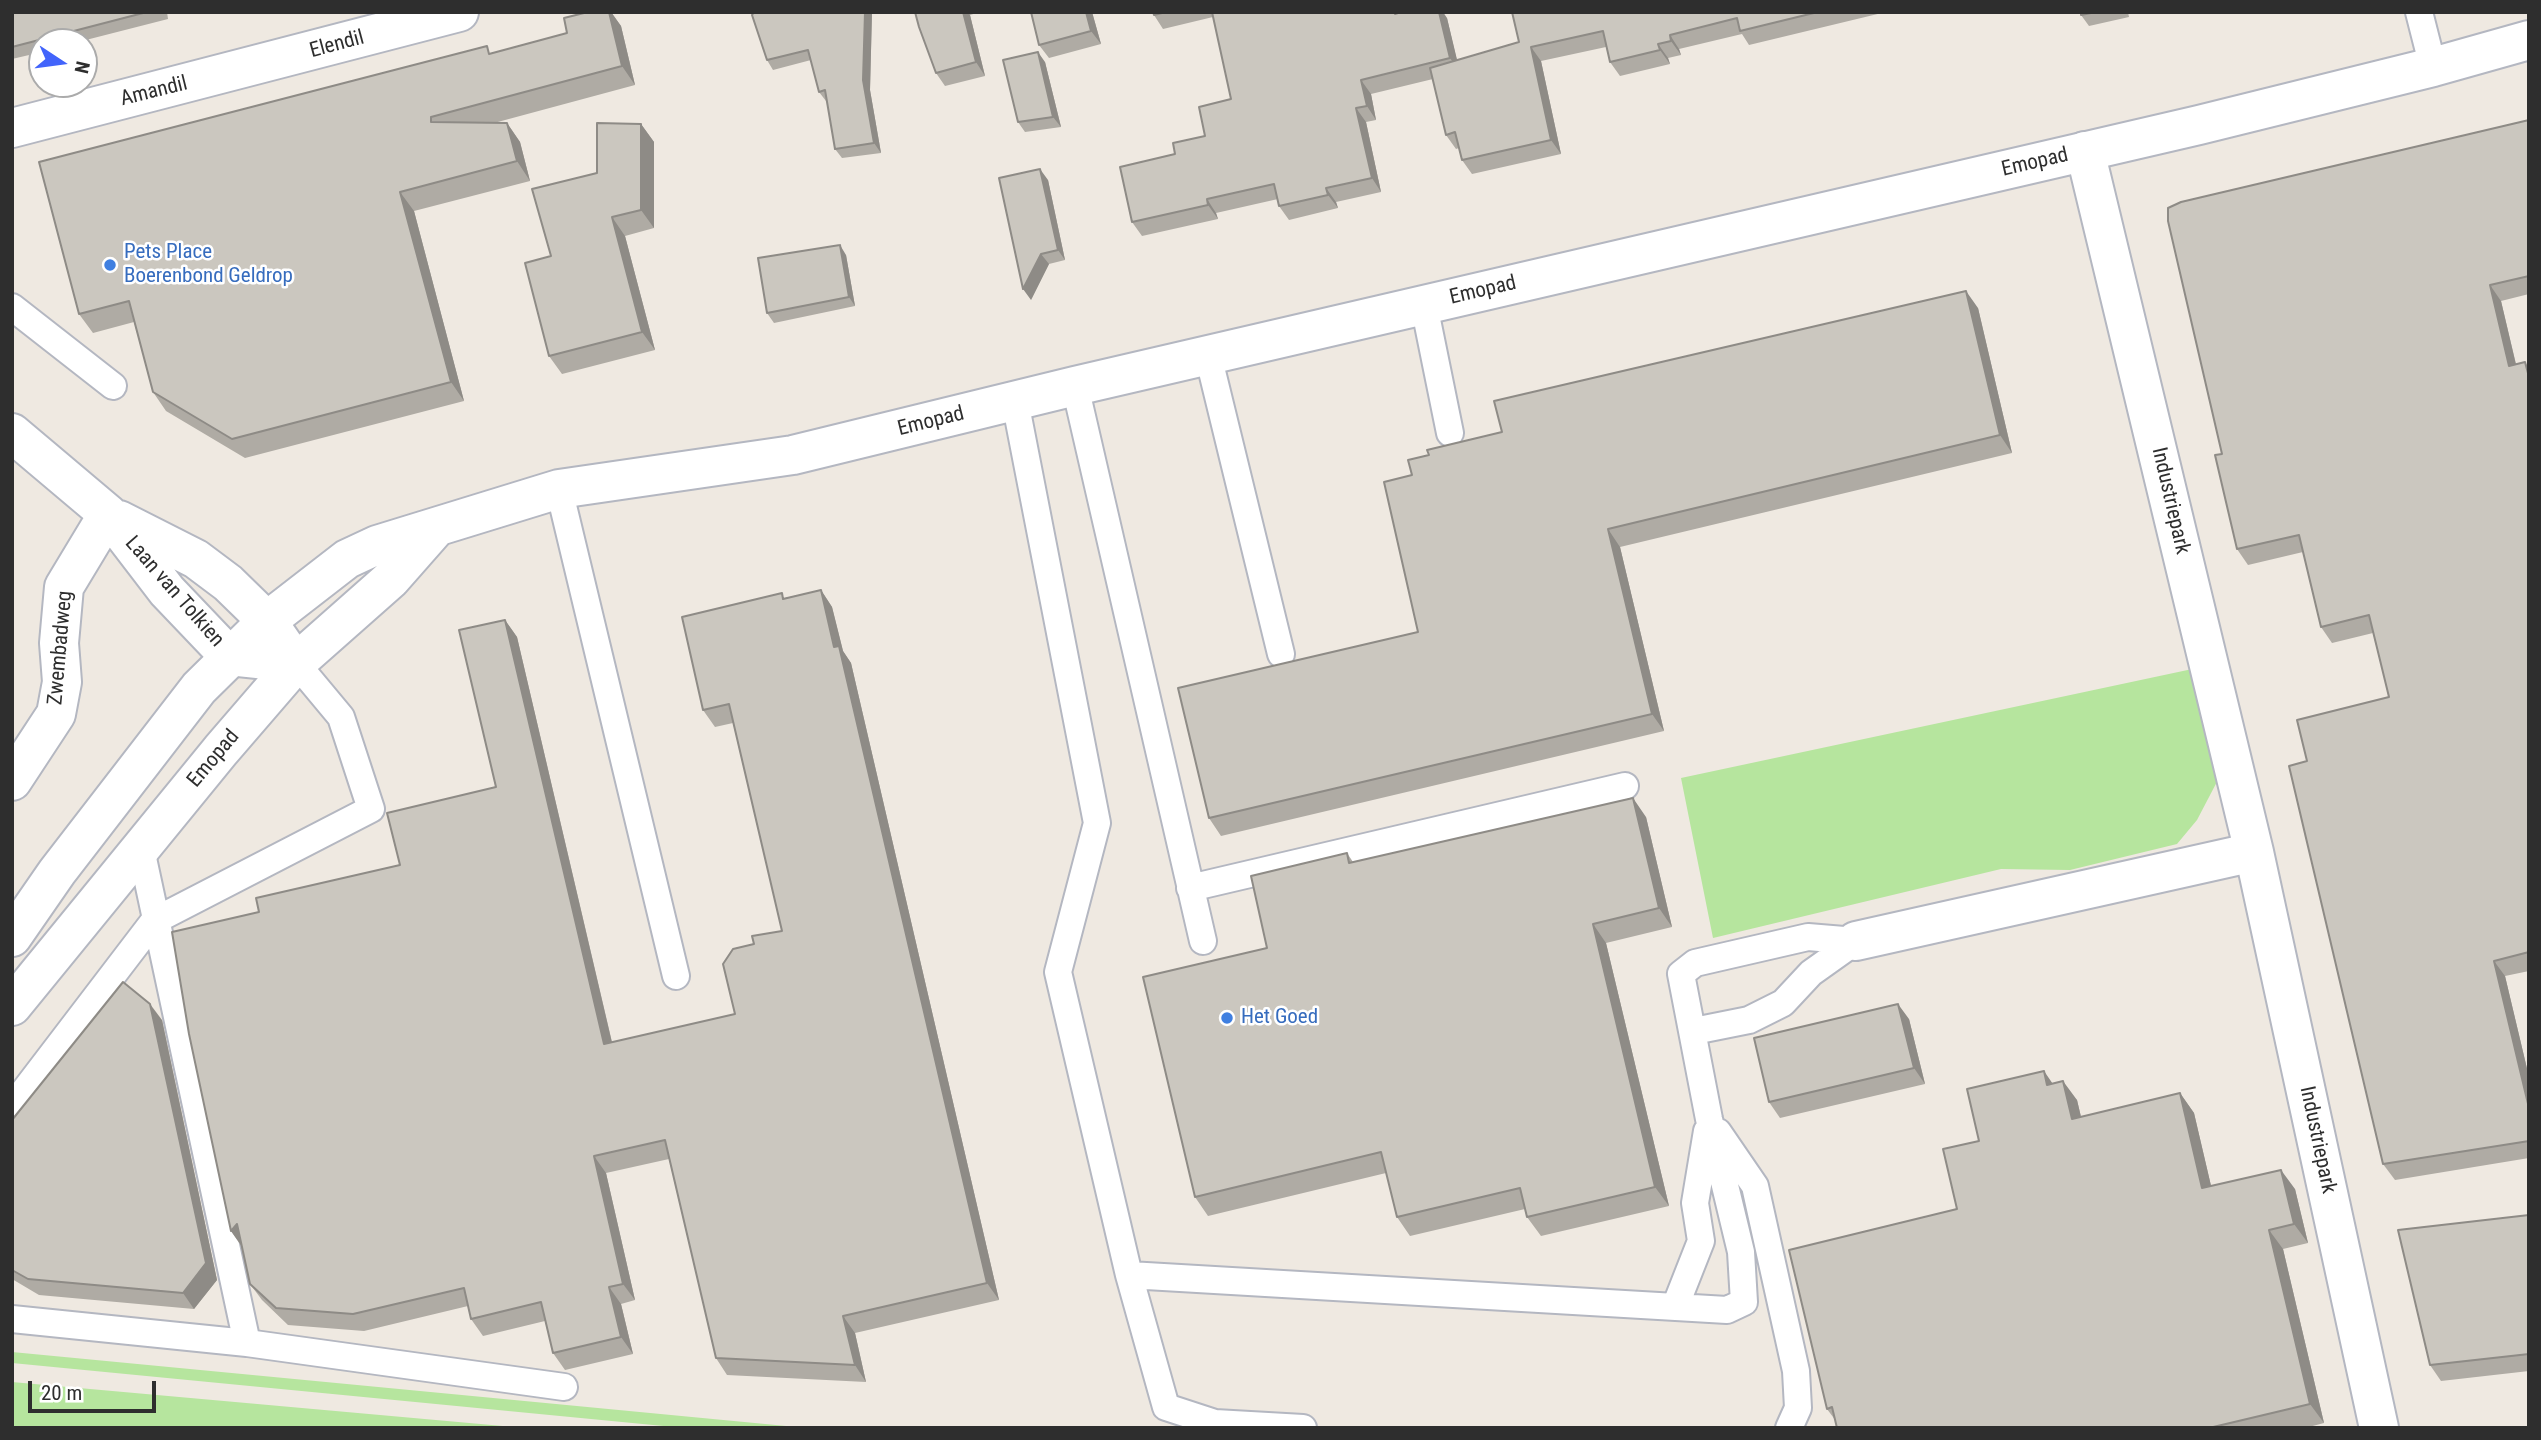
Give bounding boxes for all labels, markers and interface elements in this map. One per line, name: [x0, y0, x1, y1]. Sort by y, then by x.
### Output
street label: Elendil: [307, 26, 367, 64]
north arrow: [28, 28, 98, 98]
text: N: [69, 59, 95, 76]
street label: Amandil: [118, 72, 190, 112]
street label: Emopad: [1999, 143, 2071, 183]
place label: Pets Place Boerenbond Geldrop: [124, 240, 293, 290]
marker: Pets Place Boerenbond Geldrop: [102, 257, 118, 273]
street label: Emopad: [1447, 271, 1519, 311]
street label: Emopad: [895, 402, 967, 442]
street label: Industriepark: [2145, 445, 2195, 557]
street label: Laan van Tolkien: [119, 531, 229, 653]
street label: Zwembadweg: [43, 590, 79, 706]
street label: Emopad: [183, 725, 245, 793]
place label: Het Goed: [1241, 1005, 1318, 1031]
marker: Het Goed: [1219, 1010, 1235, 1026]
street label: Industriepark: [2293, 1084, 2341, 1196]
scale bar: [32, 1366, 159, 1410]
text: 20 m: [41, 1381, 82, 1405]

